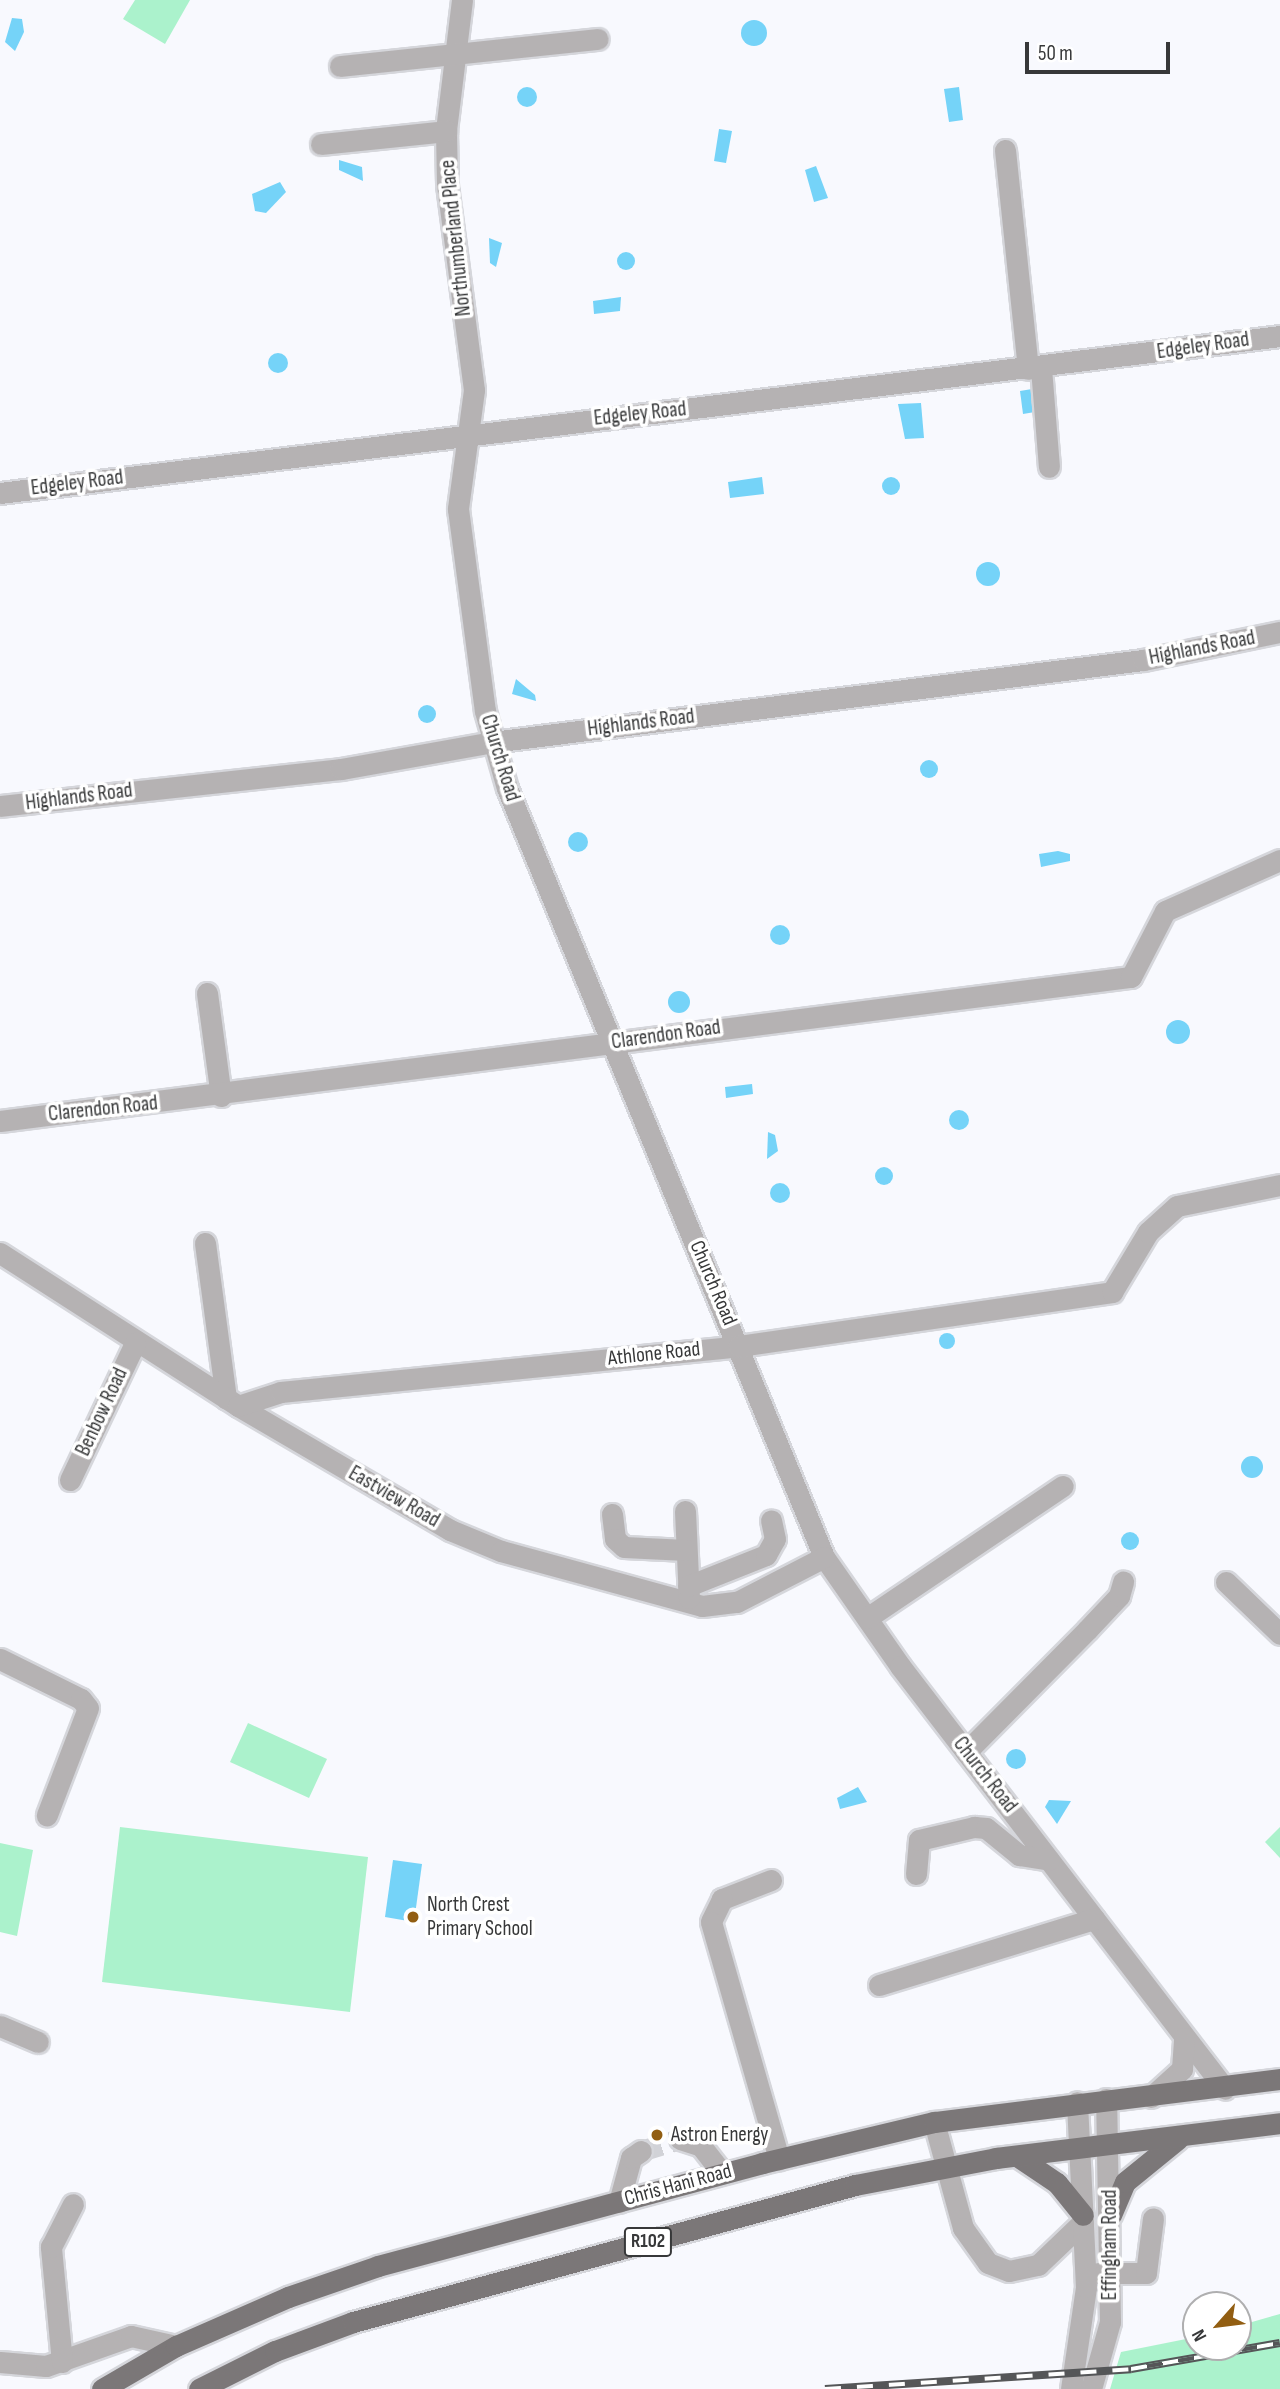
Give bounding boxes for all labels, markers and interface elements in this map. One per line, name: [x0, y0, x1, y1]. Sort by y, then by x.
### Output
scale bar: [1028, 28, 1173, 72]
text: 50 m: [1038, 41, 1073, 66]
street label: Northumberland Place: [435, 159, 477, 317]
street label: Edgeley Road: [1155, 327, 1251, 365]
street label: Edgeley Road: [593, 397, 687, 431]
street label: Edgeley Road: [29, 465, 125, 501]
street label: Highlands Road: [1147, 625, 1257, 671]
street label: Highlands Road: [586, 704, 696, 742]
street label: Church Road: [475, 712, 525, 804]
street label: Highlands Road: [24, 778, 134, 816]
street label: Clarendon Road: [610, 1015, 722, 1055]
street label: Clarendon Road: [47, 1091, 159, 1127]
street label: Church Road: [684, 1237, 742, 1329]
street label: Athlone Road: [607, 1337, 701, 1371]
street label: Benbow Road: [71, 1364, 133, 1460]
street label: Eastview Road: [344, 1461, 444, 1533]
street label: Church Road: [948, 1732, 1022, 1818]
place label: North Crest Primary School: [427, 1892, 533, 1942]
marker: North Crest Primary School: [405, 1909, 421, 1925]
place label: Astron Energy: [671, 2122, 768, 2148]
marker: Astron Energy: [649, 2127, 665, 2143]
street label: Chris Hani Road: [622, 2159, 734, 2211]
street label: Effingham Road: [1097, 2190, 1123, 2300]
road number: R102: [624, 2226, 672, 2258]
north arrow: [1182, 2291, 1252, 2361]
text: N: [1187, 2325, 1212, 2345]

